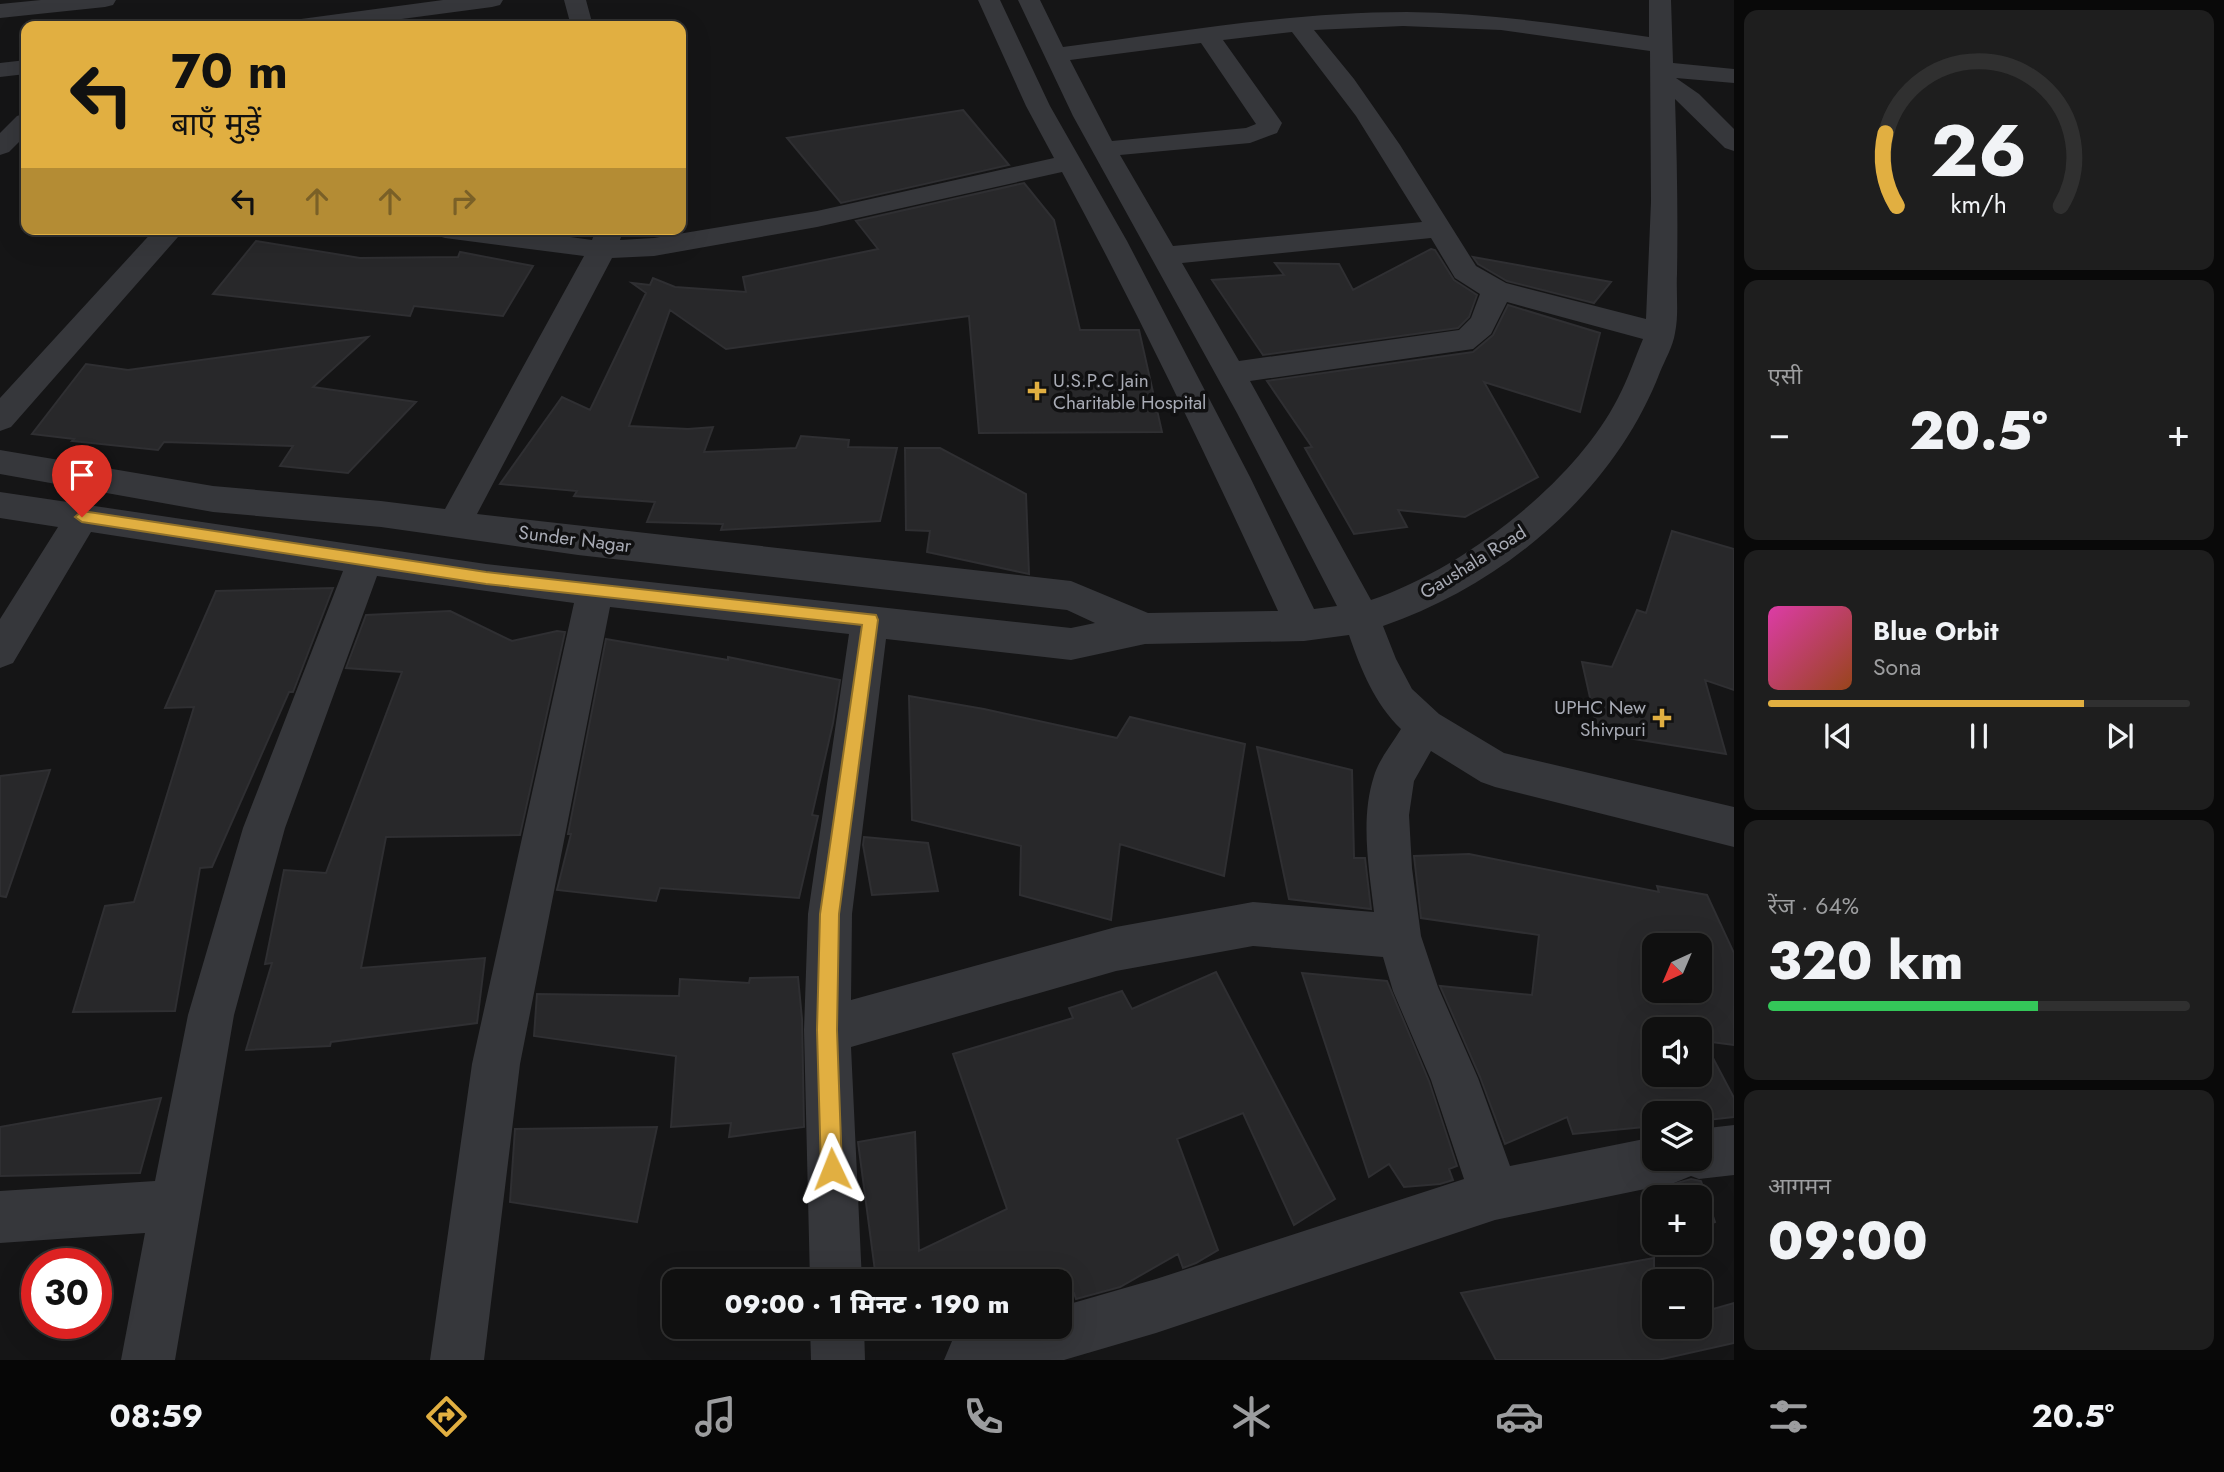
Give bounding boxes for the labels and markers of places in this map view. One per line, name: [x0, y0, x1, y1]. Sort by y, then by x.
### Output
place label: U.S.P.C Jain Charitable Hospital: [1053, 367, 1206, 416]
marker: U.S.P.C Jain Charitable Hospital: [1027, 381, 1047, 401]
pin: [52, 445, 112, 517]
place label: UPHC New Shivpuri: [1554, 694, 1646, 743]
marker: UPHC New Shivpuri: [1652, 708, 1672, 728]

